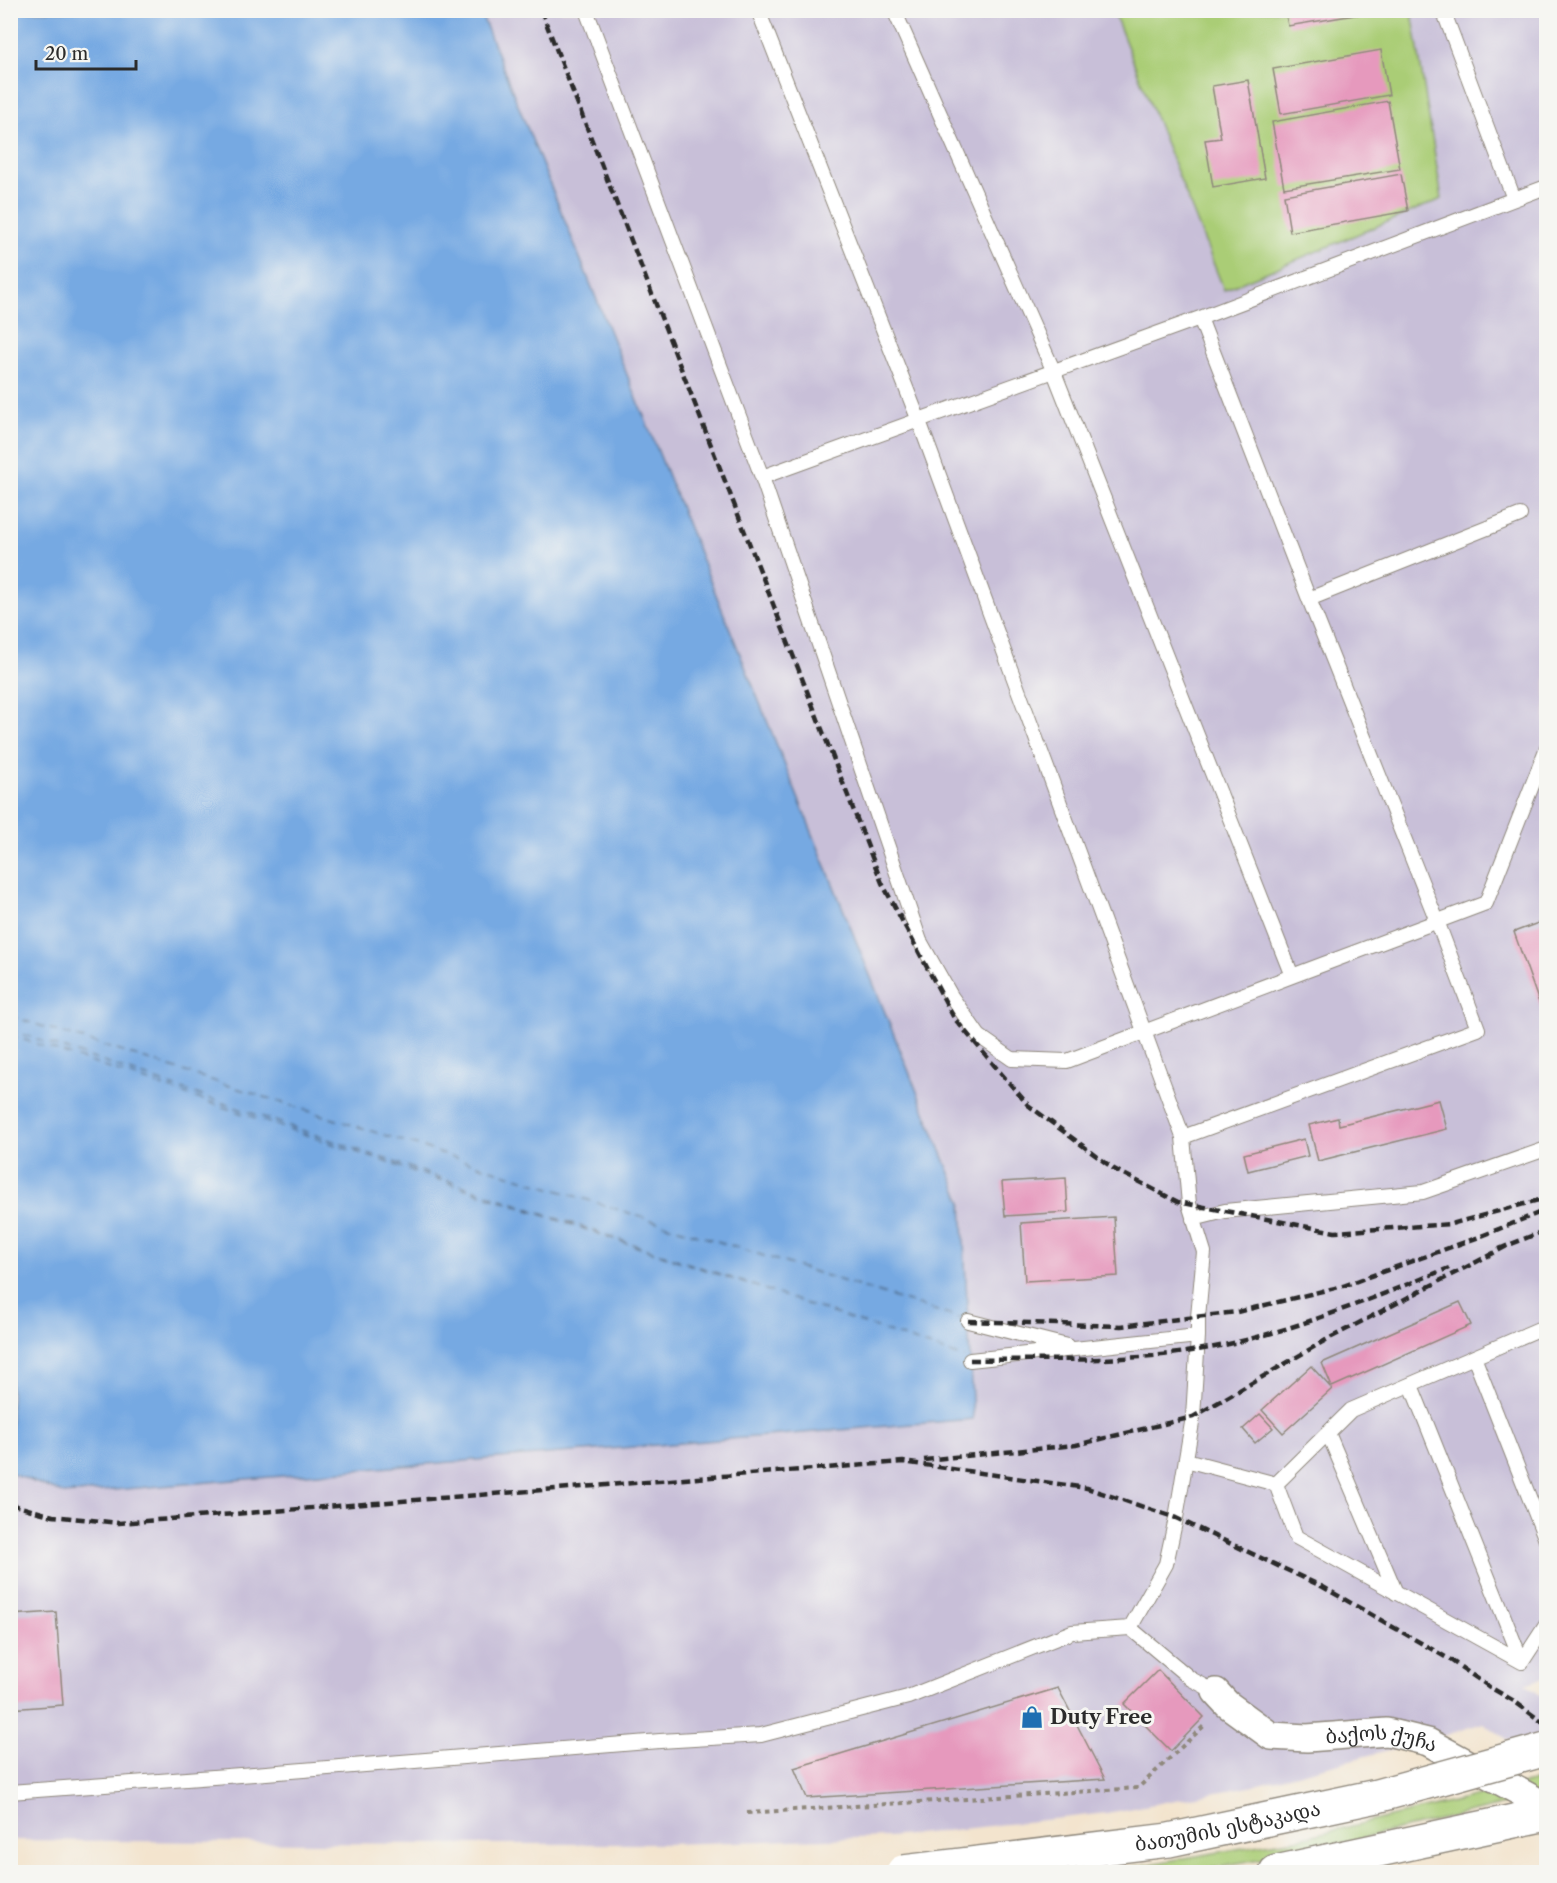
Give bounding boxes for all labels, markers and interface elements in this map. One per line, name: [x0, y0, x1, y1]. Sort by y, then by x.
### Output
scale bar: [36, 33, 136, 71]
text: 20 m: [45, 43, 89, 65]
shop icon: Duty Free: [1019, 1704, 1045, 1730]
place label: Duty Free: [1050, 1705, 1152, 1729]
street label: ბაქოს ქუჩა: [1325, 1720, 1442, 1757]
street label: ბათუმის ესტაკადა: [1134, 1796, 1323, 1856]

